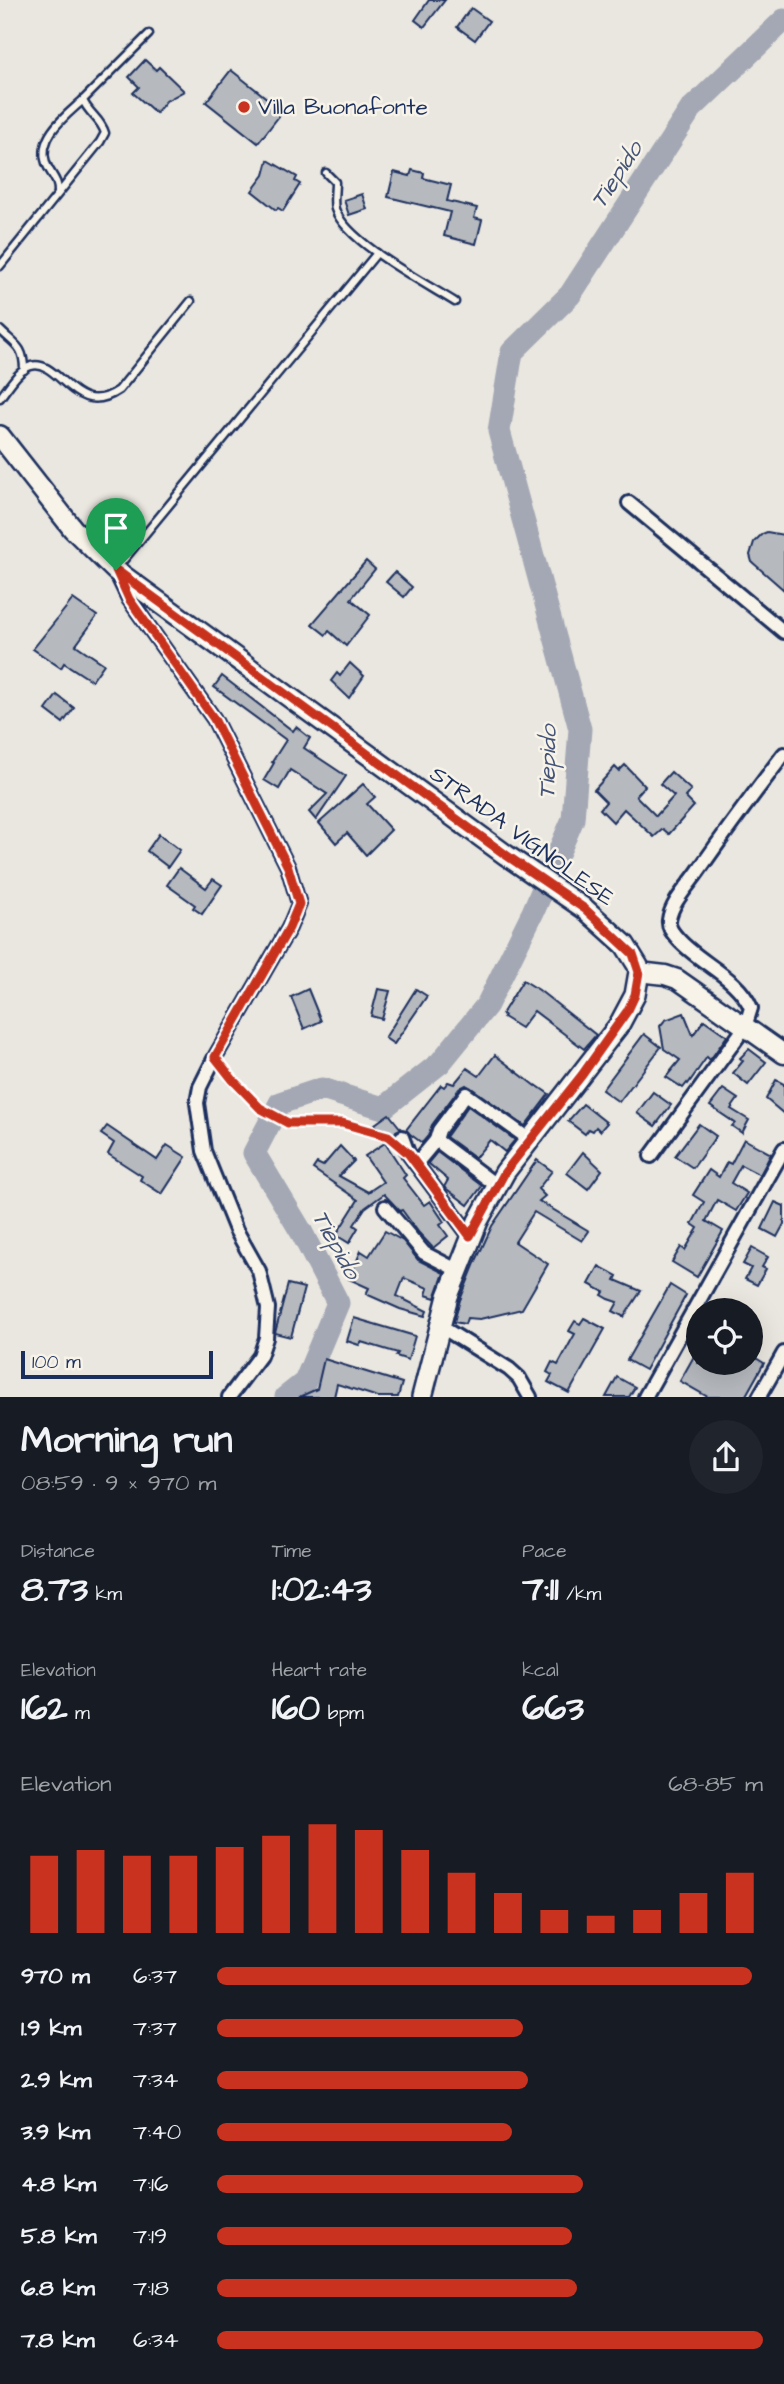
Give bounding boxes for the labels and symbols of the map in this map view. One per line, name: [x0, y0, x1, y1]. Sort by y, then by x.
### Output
place label: Villa Buonafonte: [258, 91, 428, 123]
marker: Villa Buonafonte: [236, 99, 252, 115]
water label: Tiepido: [582, 133, 652, 215]
pin: [86, 498, 146, 570]
water label: Tiepido: [530, 723, 566, 799]
street label: STRADA VIGNOLESE: [423, 758, 621, 914]
water label: Tiepido: [303, 1204, 370, 1287]
scale bar: [21, 1348, 214, 1380]

